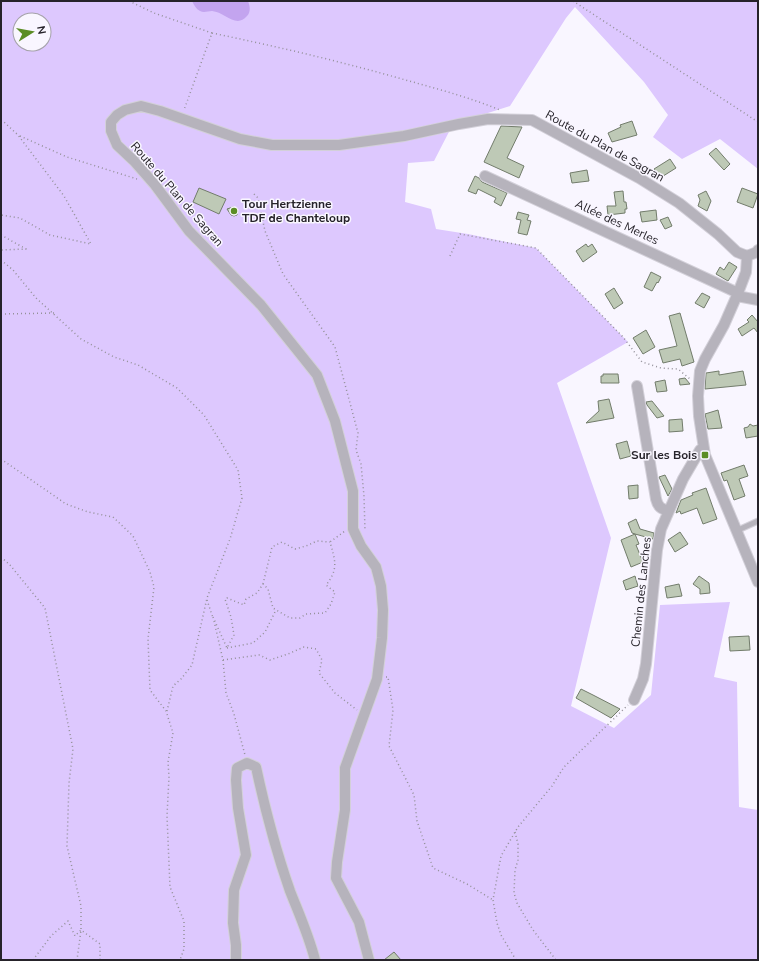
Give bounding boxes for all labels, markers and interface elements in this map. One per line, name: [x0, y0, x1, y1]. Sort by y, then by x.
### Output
north arrow: [12, 12, 52, 52]
text: N: [33, 25, 49, 36]
street label: Route du Plan de Sagran: [543, 107, 667, 185]
street label: Route du Plan de Sagran: [127, 138, 227, 250]
place label: Tour Hertzienne TDF de Chanteloup: [242, 196, 350, 226]
street label: Allée des Merles: [573, 196, 662, 248]
marker: Tour Hertzienne TDF de Chanteloup: [229, 206, 239, 216]
place label: Sur les Bois: [631, 447, 697, 463]
marker: Sur les Bois: [700, 450, 710, 460]
street label: Chemin des Lanches: [627, 536, 655, 648]

